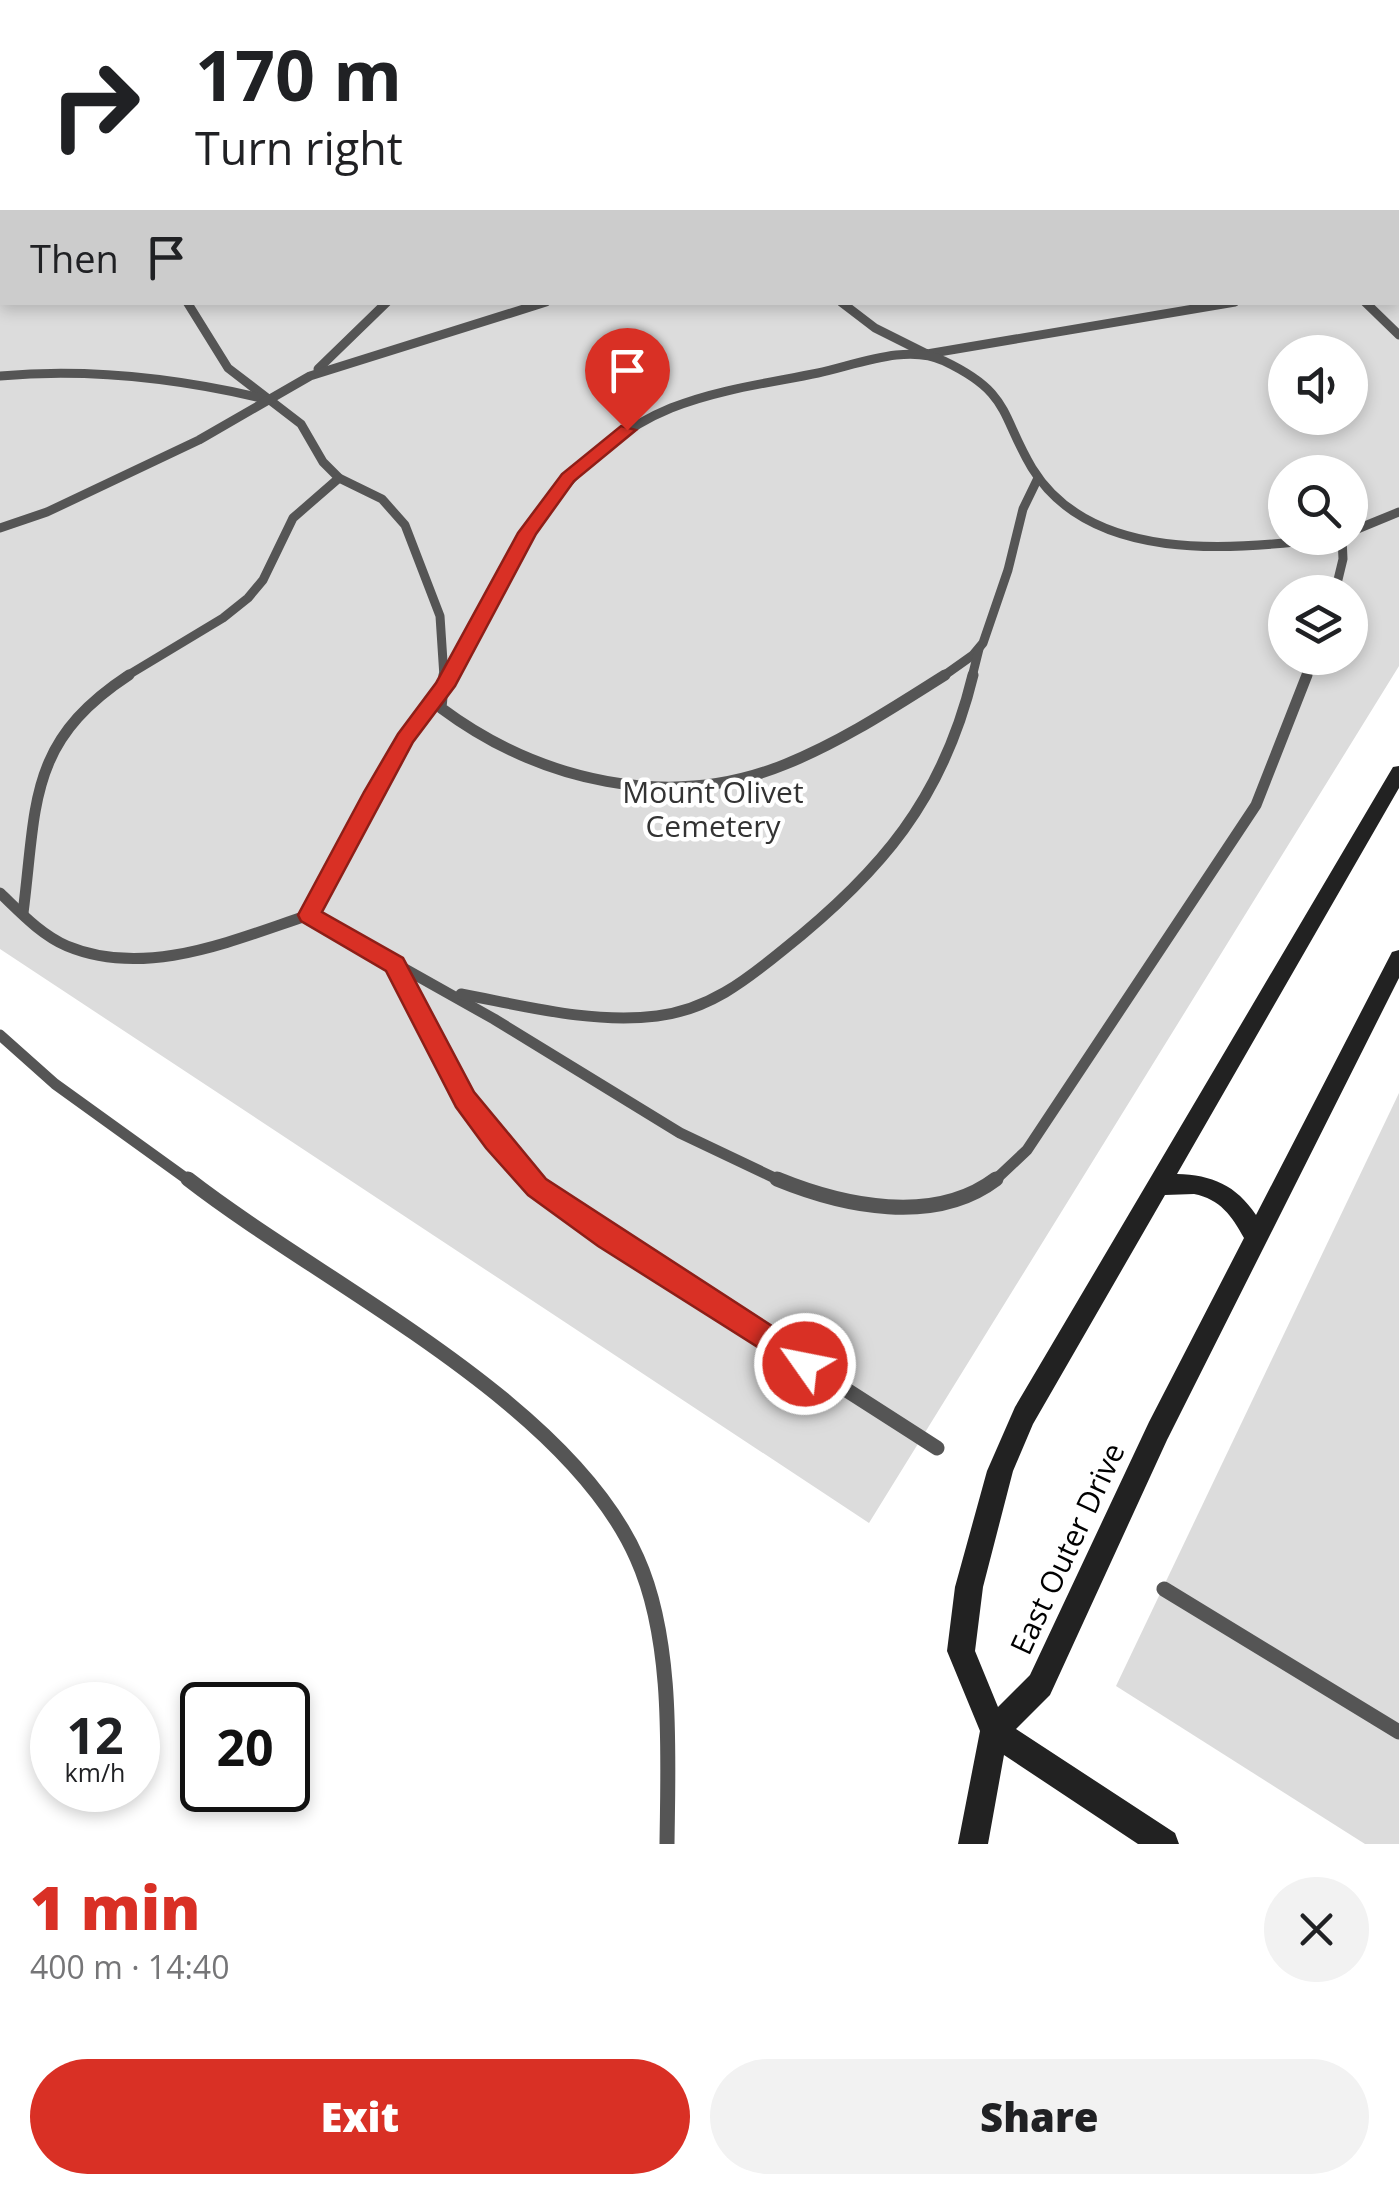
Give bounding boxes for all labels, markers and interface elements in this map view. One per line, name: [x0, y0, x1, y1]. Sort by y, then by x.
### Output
text: 170 m: [195, 26, 402, 122]
icon: right: [30, 40, 160, 170]
text: Turn right: [195, 117, 403, 178]
icon: arrive: [139, 230, 194, 285]
text: Then: [30, 232, 119, 284]
pin: [585, 328, 670, 431]
map controls: [1268, 335, 1368, 675]
button: sound: [1268, 335, 1368, 435]
icon: arrive: [600, 343, 655, 398]
button: search: [1268, 455, 1368, 555]
button: layers: [1268, 575, 1368, 675]
park label: Mount Olivet Cemetery: [622, 771, 804, 846]
position arrow: [753, 1312, 857, 1416]
street label: East Outer Drive: [1000, 1436, 1134, 1661]
speed limit sign: 20: [180, 1682, 310, 1812]
text: 12: [66, 1701, 124, 1769]
text: km/h: [65, 1755, 125, 1789]
text: 1 min: [30, 1866, 200, 1948]
button: close: [1264, 1877, 1369, 1982]
text: 400 m · 14:40: [30, 1945, 229, 1988]
button: Exit: [30, 2059, 690, 2174]
button: Share: [710, 2059, 1369, 2174]

